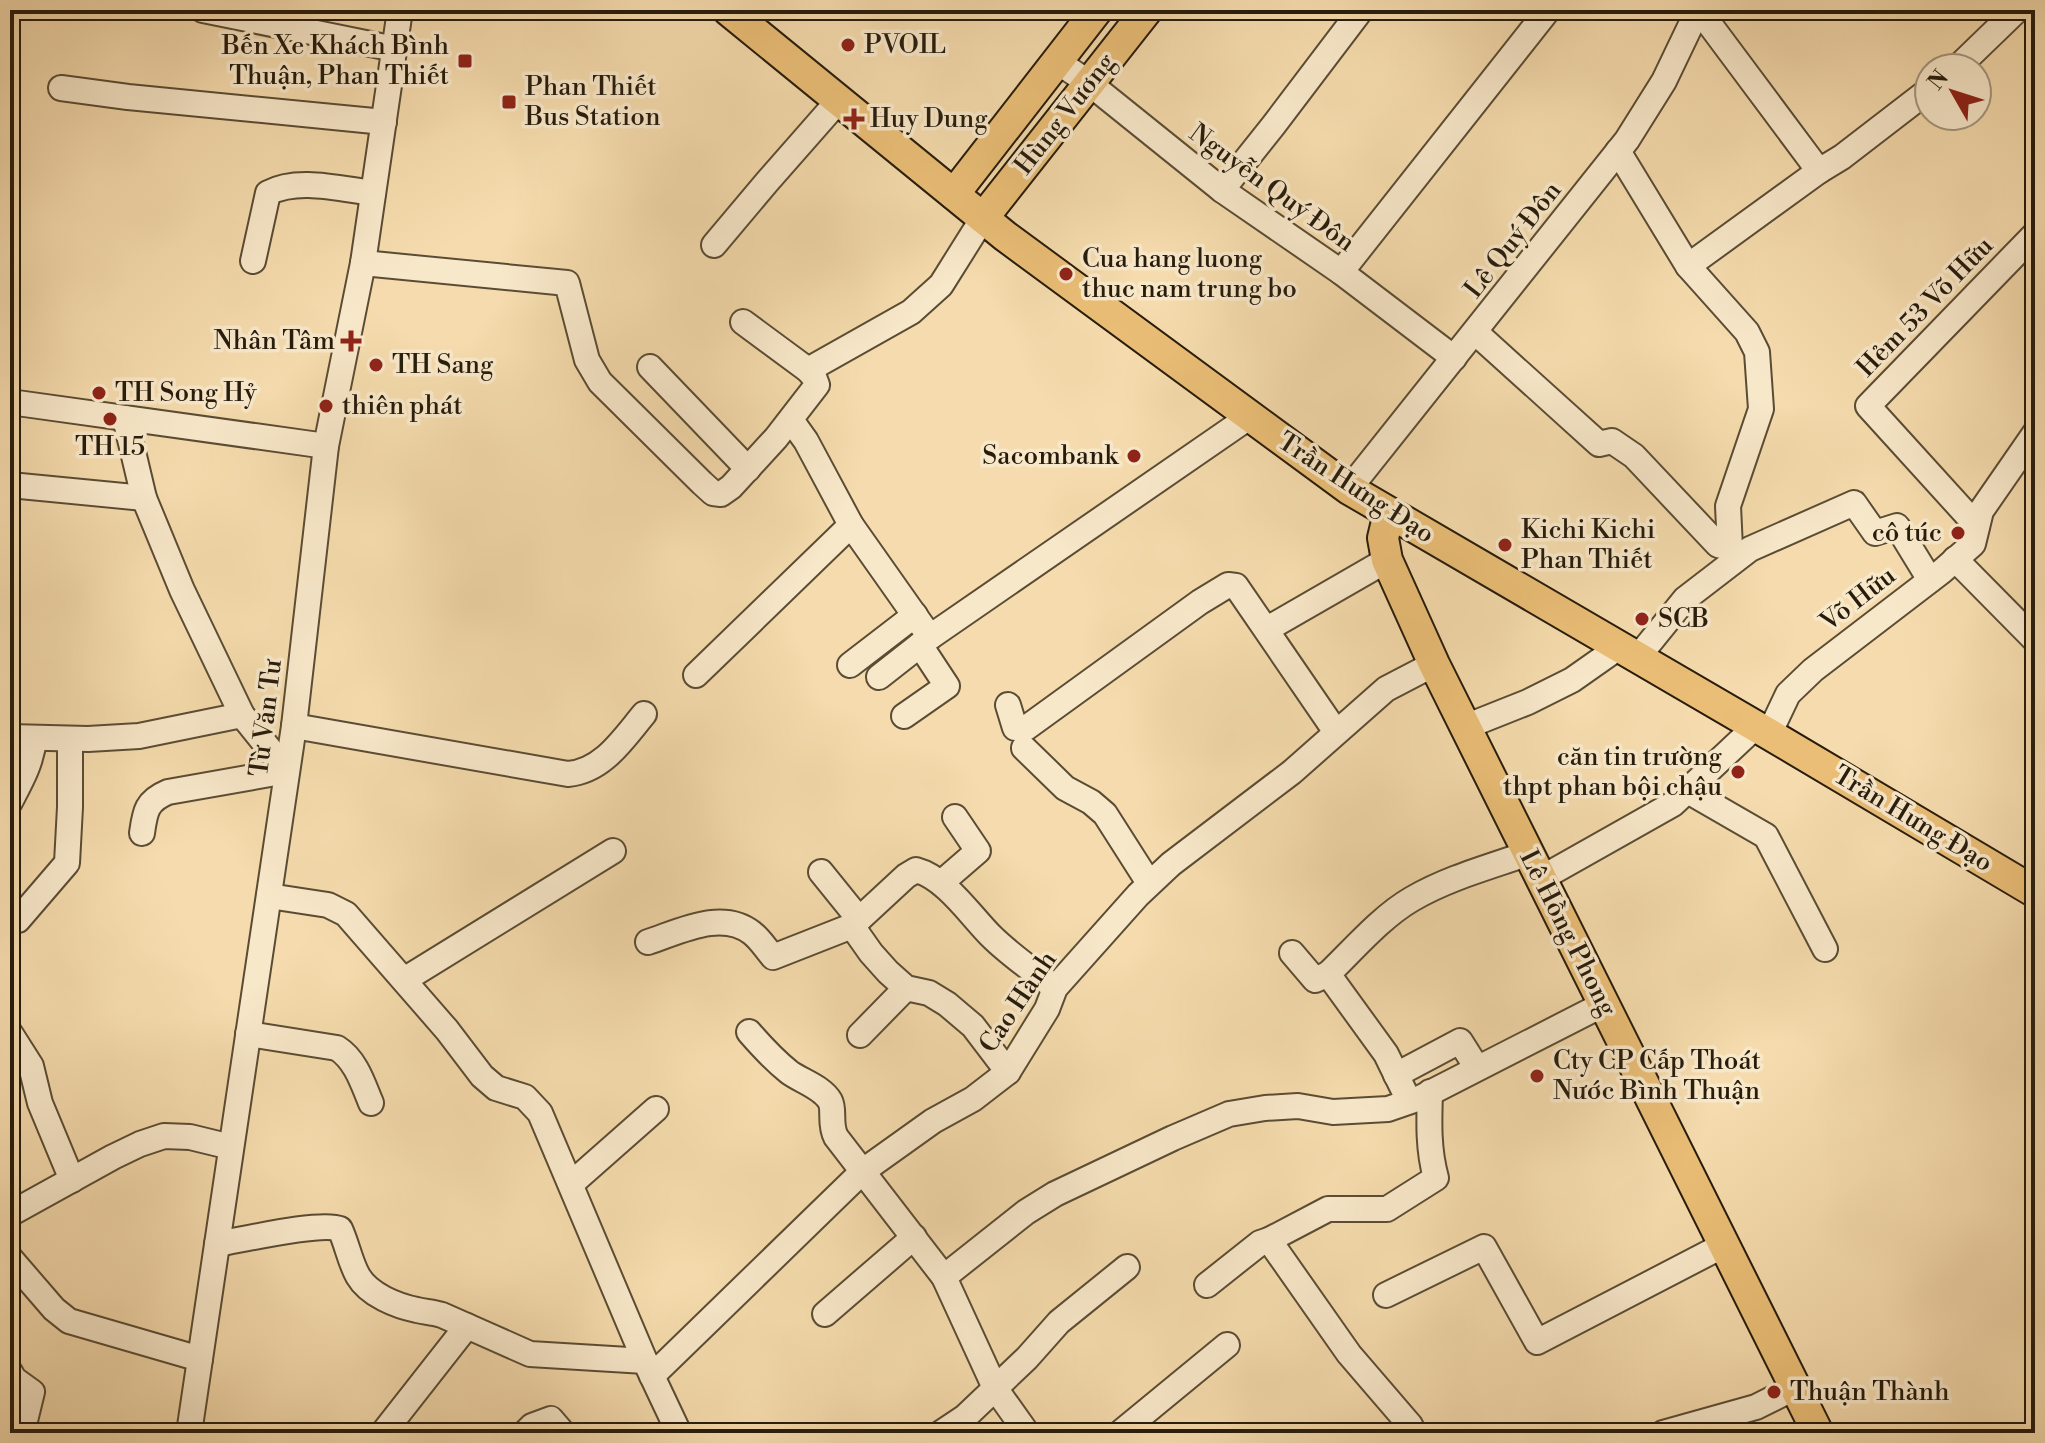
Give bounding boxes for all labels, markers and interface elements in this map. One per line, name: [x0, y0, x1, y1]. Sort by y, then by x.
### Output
place label: PVOIL: [864, 29, 946, 61]
place label: Bến Xe Khách Bình Thuận, Phan Thiết: [221, 30, 449, 92]
marker: PVOIL: [839, 36, 857, 54]
street label: Hùng Vương: [1008, 46, 1123, 181]
marker: Bến Xe Khách Bình Thuận, Phan Thiết: [456, 52, 474, 70]
north arrow: [1913, 52, 1993, 132]
text: N: [1923, 65, 1955, 96]
place label: Phan Thiết Bus Station: [524, 71, 660, 133]
marker: Phan Thiết Bus Station: [500, 93, 518, 111]
place label: Huy Dung: [870, 103, 988, 135]
marker: Huy Dung: [845, 110, 863, 128]
street label: Nguyễn Quý Đôn: [1183, 117, 1361, 259]
street label: Lê Quý Đôn: [1458, 175, 1568, 305]
street label: Hẻm 53 Võ Hữu: [1850, 230, 2000, 384]
place label: Cua hang luong thuc nam trung bo: [1082, 243, 1297, 305]
marker: Cua hang luong thuc nam trung bo: [1057, 265, 1075, 283]
place label: Nhân Tâm: [213, 325, 335, 357]
marker: Nhân Tâm: [342, 332, 360, 350]
place label: TH Sang: [392, 349, 494, 381]
marker: TH Sang: [367, 356, 385, 374]
place label: TH Song Hỷ: [115, 377, 257, 409]
marker: TH Song Hỷ: [90, 384, 108, 402]
place label: thiên phát: [342, 390, 462, 422]
marker: thiên phát: [317, 397, 335, 415]
marker: TH 15: [101, 410, 119, 428]
street label: Trần Hưng Đạo: [1272, 425, 1440, 551]
place label: TH 15: [75, 431, 145, 463]
place label: Sacombank: [982, 440, 1119, 472]
marker: Sacombank: [1125, 447, 1143, 465]
place label: Kichi Kichi Phan Thiết: [1521, 514, 1655, 576]
place label: cô túc: [1872, 517, 1942, 549]
marker: cô túc: [1949, 524, 1967, 542]
marker: Kichi Kichi Phan Thiết: [1496, 536, 1514, 554]
street label: Võ Hữu: [1813, 560, 1902, 639]
place label: SCB: [1658, 603, 1709, 635]
marker: SCB: [1633, 610, 1651, 628]
street label: Từ Văn Tư: [243, 656, 289, 778]
place label: căn tin trường thpt phan bội chậu: [1503, 741, 1723, 803]
street label: Trần Hưng Đạo: [1828, 759, 1998, 879]
marker: căn tin trường thpt phan bội chậu: [1729, 763, 1747, 781]
street label: Lê Hồng Phong: [1512, 845, 1624, 1022]
street label: Cao Hành: [972, 945, 1064, 1059]
place label: Cty CP Cấp Thoát Nước Bình Thuận: [1553, 1045, 1761, 1107]
marker: Cty CP Cấp Thoát Nước Bình Thuận: [1528, 1067, 1546, 1085]
place label: Thuận Thành: [1790, 1376, 1950, 1408]
marker: Thuận Thành: [1765, 1383, 1783, 1401]

